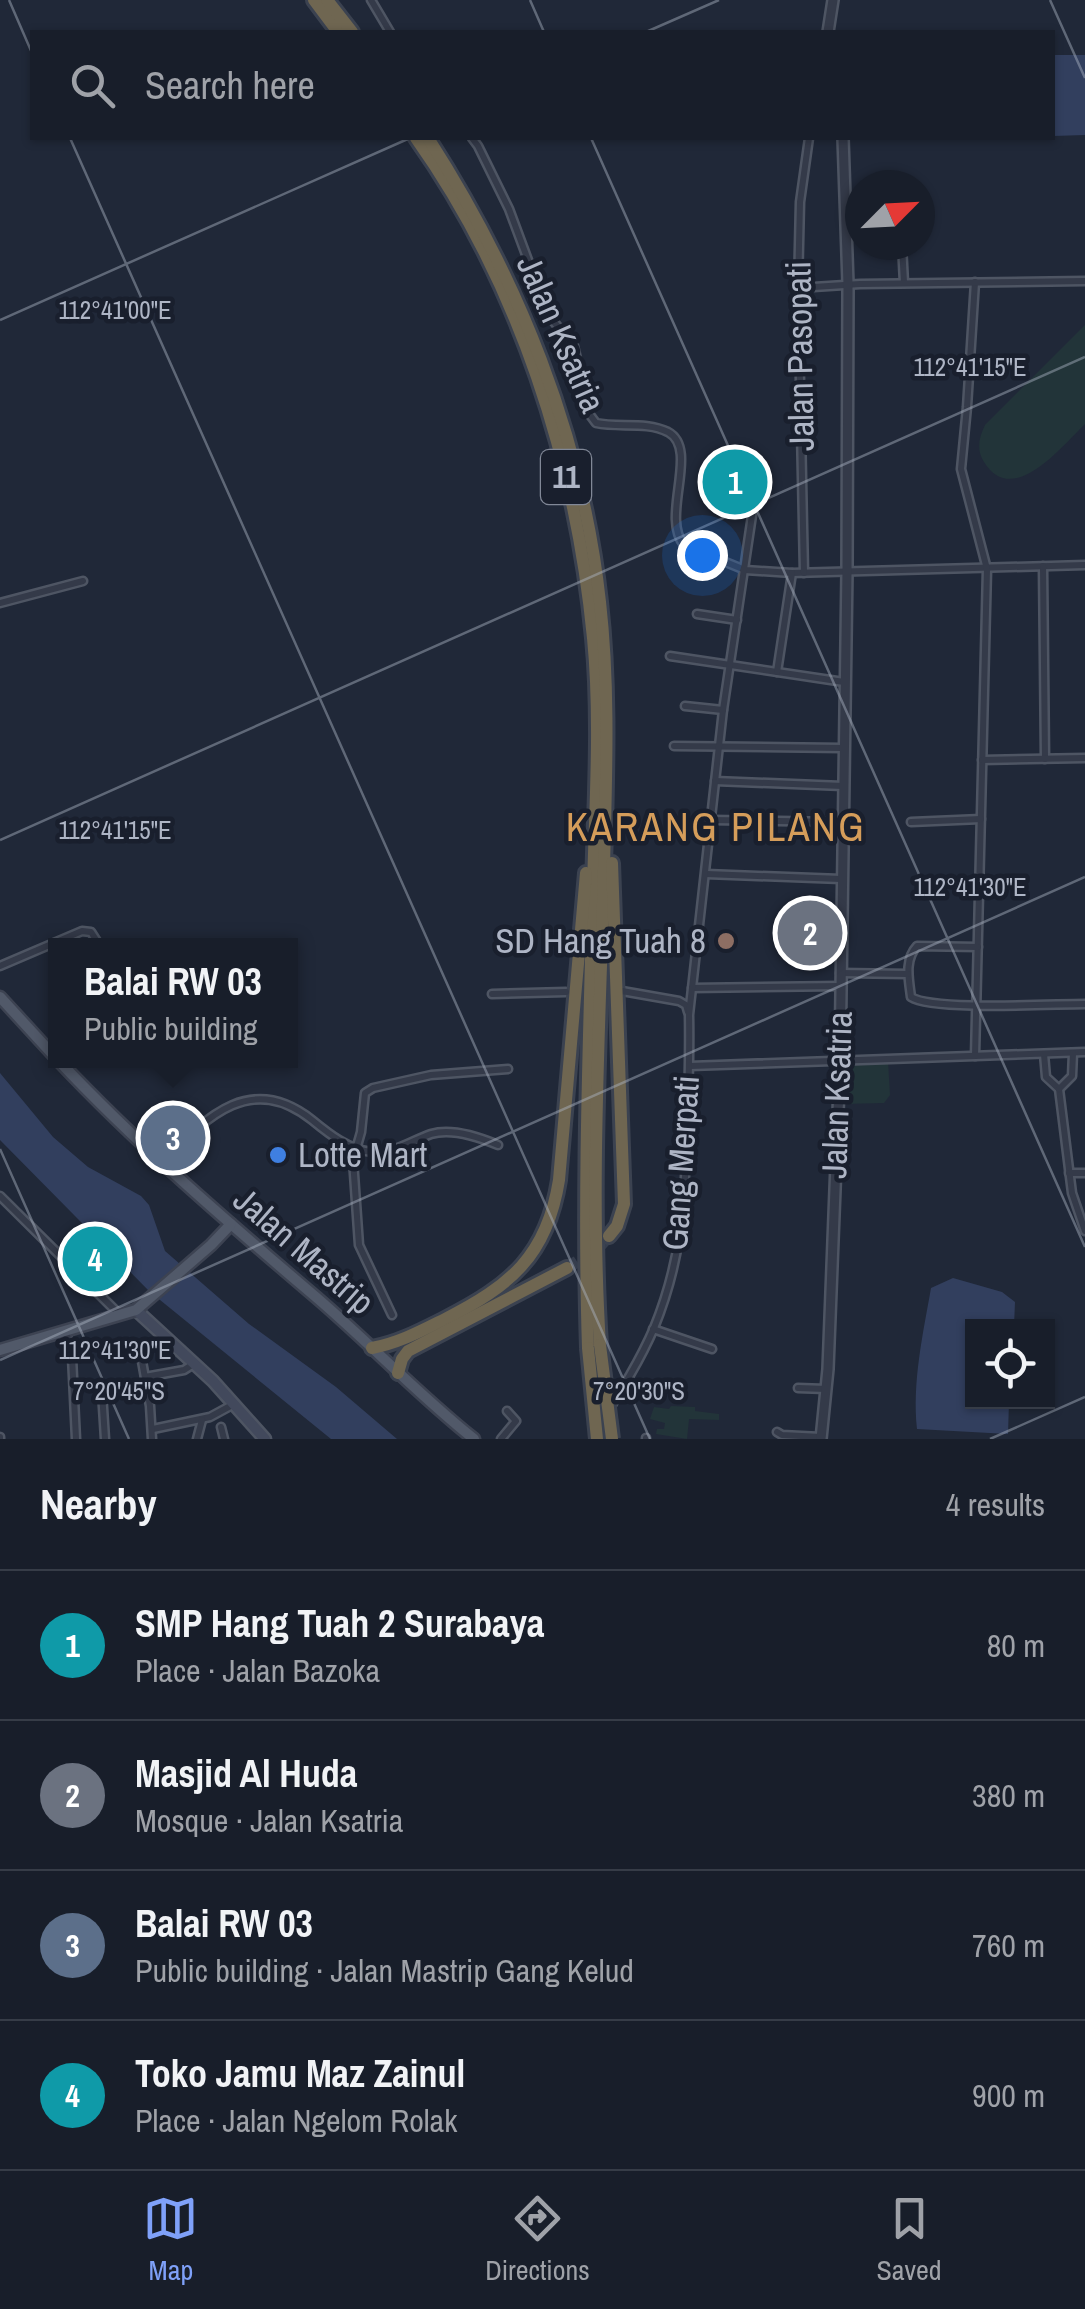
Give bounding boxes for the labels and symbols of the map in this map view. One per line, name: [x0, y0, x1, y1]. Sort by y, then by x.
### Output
north arrow: [845, 170, 935, 260]
street label: Jalan Ksatria: [506, 248, 617, 420]
street label: Jalan Pasopati: [774, 261, 825, 451]
text: 112°41'00"E: [58, 293, 172, 327]
text: 112°41'15"E: [913, 350, 1027, 384]
pin: 1: [702, 444, 768, 520]
road number: 11: [541, 450, 591, 504]
your location: [677, 530, 728, 581]
district label: KARANG PILANG: [566, 800, 866, 853]
text: 112°41'15"E: [58, 813, 172, 847]
text: 112°41'30"E: [913, 870, 1027, 904]
pin: 2: [778, 896, 842, 970]
place label: SD Hang Tuah 8: [495, 917, 706, 964]
marker: SD Hang Tuah 8: [715, 930, 737, 952]
street label: Jalan Ksatria: [810, 1010, 863, 1180]
street label: Gang Merpati: [651, 1074, 710, 1252]
pin: 3: [140, 1100, 206, 1176]
place label: Lotte Mart: [298, 1131, 427, 1178]
marker: Lotte Mart: [267, 1144, 289, 1166]
street label: Jalan Mastrip: [224, 1176, 385, 1325]
pin: 4: [62, 1222, 128, 1296]
text: 112°41'30"E: [58, 1333, 172, 1367]
text: 7°20'45"S: [73, 1374, 165, 1408]
text: 7°20'30"S: [593, 1374, 685, 1408]

